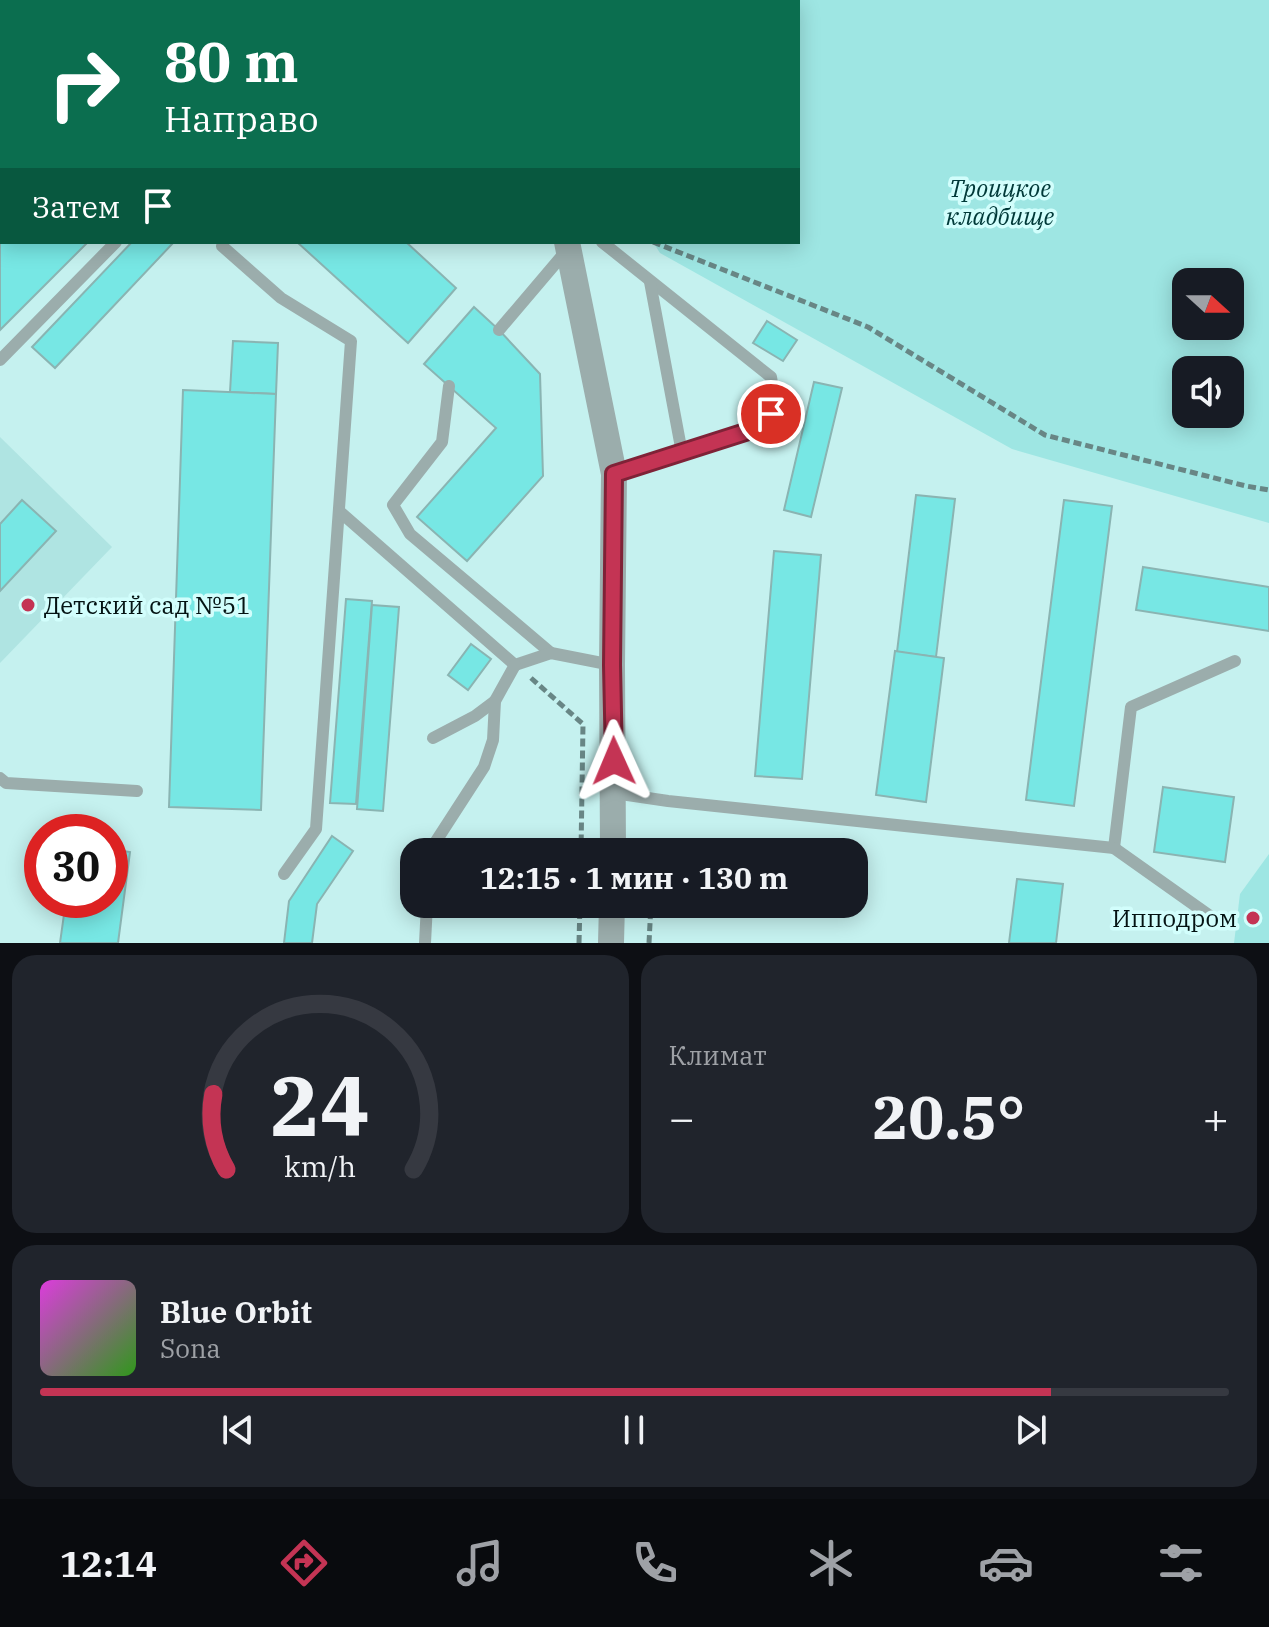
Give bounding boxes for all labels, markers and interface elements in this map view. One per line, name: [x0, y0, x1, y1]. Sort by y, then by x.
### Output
text: 80 m: [164, 25, 299, 97]
icon: right: [32, 32, 136, 136]
text: Направо: [164, 95, 319, 142]
park label: Троицкое кладбище: [946, 172, 1054, 232]
icon: arrive: [136, 184, 180, 228]
text: Затем: [32, 187, 120, 226]
north arrow: [1172, 268, 1244, 340]
map controls: [1172, 268, 1244, 428]
button: sound: [1172, 356, 1244, 428]
pin: [737, 380, 805, 448]
icon: arrive: [749, 392, 793, 436]
place label: Детский сад №51: [44, 589, 251, 621]
marker: Детский сад №51: [19, 596, 37, 614]
position arrow: [572, 719, 656, 803]
speed limit sign: 30: [24, 814, 128, 918]
text: 12:15 · 1 мин · 130 m: [480, 858, 788, 897]
place label: Ипподром: [1112, 902, 1237, 934]
marker: Ипподром: [1244, 909, 1262, 927]
text: Климат: [669, 1038, 767, 1072]
text: 24: [270, 1051, 370, 1159]
text: 20.5°: [872, 1077, 1025, 1156]
text: −: [669, 1089, 695, 1146]
text: +: [1203, 1089, 1229, 1146]
text: km/h: [284, 1148, 356, 1185]
text: Blue Orbit: [160, 1292, 312, 1331]
text: Sona: [160, 1331, 221, 1365]
icon: previous: [216, 1408, 260, 1452]
icon: pause: [612, 1408, 656, 1452]
icon: next: [1009, 1408, 1053, 1452]
icon: directions: [276, 1535, 332, 1591]
icon: music: [452, 1535, 508, 1591]
icon: phone: [627, 1535, 683, 1591]
icon: climate: [803, 1535, 859, 1591]
icon: car: [978, 1535, 1034, 1591]
icon: filters: [1153, 1535, 1209, 1591]
text: 12:14: [60, 1540, 157, 1587]

